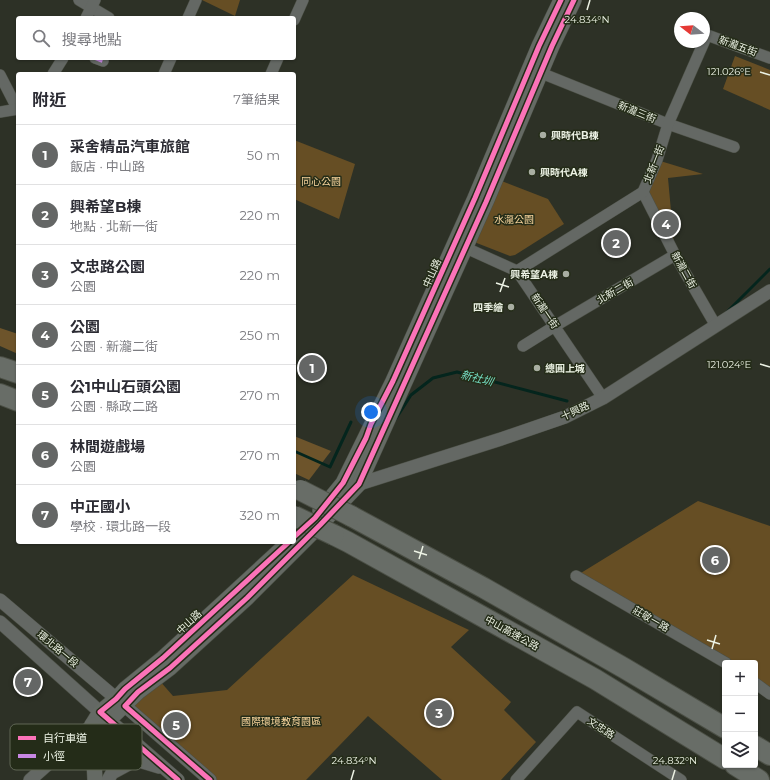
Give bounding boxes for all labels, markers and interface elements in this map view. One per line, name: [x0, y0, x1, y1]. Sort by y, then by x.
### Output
north arrow: [674, 12, 710, 48]
text: 24.834°N: [564, 13, 610, 26]
search box: [16, 16, 296, 60]
icon: search: [30, 27, 52, 49]
text: 搜尋地點: [62, 30, 122, 49]
street label: 新瀧五街: [717, 33, 759, 59]
text: 121.026°E: [707, 65, 751, 78]
text: 附近: [32, 90, 66, 110]
text: 7筆結果: [233, 91, 280, 107]
street label: 新瀧三街: [616, 98, 658, 126]
place label: 興時代B棟: [551, 129, 599, 142]
marker: 興時代B棟: [538, 130, 548, 140]
text: 采舍精品汽車旅館: [70, 137, 190, 156]
street label: 北新一街: [641, 143, 667, 185]
text: 1: [42, 147, 48, 163]
text: 50 m: [247, 147, 280, 163]
text: 飯店 · 中山路: [70, 158, 145, 174]
place label: 興時代A棟: [540, 166, 588, 179]
marker: 興時代A棟: [527, 167, 537, 177]
park label: 同心公園: [301, 175, 341, 188]
text: 興希望B棟: [70, 197, 141, 216]
text: 2: [41, 207, 49, 223]
text: 220 m: [239, 207, 280, 223]
pin: 4: [653, 209, 679, 239]
park label: 水瀧公園: [494, 213, 534, 226]
text: 地點 · 北新一街: [70, 218, 158, 234]
pin: 2: [603, 228, 629, 258]
street label: 新瀧二街: [669, 249, 699, 291]
text: 文忠路公園: [70, 257, 145, 276]
street label: 中山路: [420, 257, 444, 289]
text: 3: [41, 267, 49, 283]
text: 220 m: [239, 267, 280, 283]
place label: 興希望A棟: [510, 268, 558, 281]
marker: 興希望A棟: [561, 269, 571, 279]
street label: 北新二街: [594, 275, 636, 307]
text: 公園: [70, 278, 96, 294]
street label: 新瀧一街: [528, 291, 562, 331]
place label: 四季繪: [473, 301, 504, 314]
marker: 四季繪: [506, 302, 516, 312]
text: 公園: [70, 317, 100, 336]
text: 4: [41, 327, 49, 343]
text: 250 m: [239, 327, 280, 343]
text: 公園 · 新瀧二街: [70, 338, 158, 354]
pin: 1: [299, 353, 325, 383]
text: 121.024°E: [707, 358, 751, 371]
place label: 總圓上城: [545, 362, 585, 375]
marker: 總圓上城: [532, 363, 542, 373]
water label: 新社圳: [459, 367, 497, 389]
text: 公1中山石頭公園: [70, 377, 181, 396]
text: 5: [41, 387, 49, 403]
text: 270 m: [239, 387, 280, 403]
text: 公園 · 縣政二路: [70, 398, 158, 414]
street label: 十興路: [559, 399, 591, 423]
your location: [361, 402, 381, 422]
text: 林間遊戲場: [70, 437, 145, 456]
text: 6: [41, 447, 49, 463]
text: 270 m: [239, 447, 280, 463]
text: 公園: [70, 458, 96, 474]
text: 中正國小: [70, 497, 130, 516]
text: 7: [41, 507, 49, 523]
text: 320 m: [240, 507, 280, 523]
text: 學校 · 環北路一段: [70, 518, 171, 534]
pin: 6: [702, 545, 728, 575]
street label: 莊敬一路: [630, 603, 672, 635]
street label: 中山路: [174, 607, 204, 637]
street label: 中山高速公路: [483, 613, 541, 653]
street label: 環北路一段: [35, 628, 81, 670]
map controls: [722, 660, 758, 768]
button: +: [722, 660, 758, 696]
pin: 7: [15, 667, 41, 697]
button: −: [722, 696, 758, 732]
pin: 3: [426, 698, 452, 728]
pin: 5: [163, 710, 189, 740]
street label: 文忠路: [585, 714, 617, 742]
park label: 國際環境教育園區: [241, 715, 321, 728]
legend: [10, 724, 142, 770]
text: 自行車道: [43, 731, 87, 745]
button: layers: [722, 732, 758, 768]
text: 小徑: [43, 749, 65, 763]
text: 24.834°N: [331, 754, 377, 767]
text: 24.832°N: [653, 754, 697, 767]

